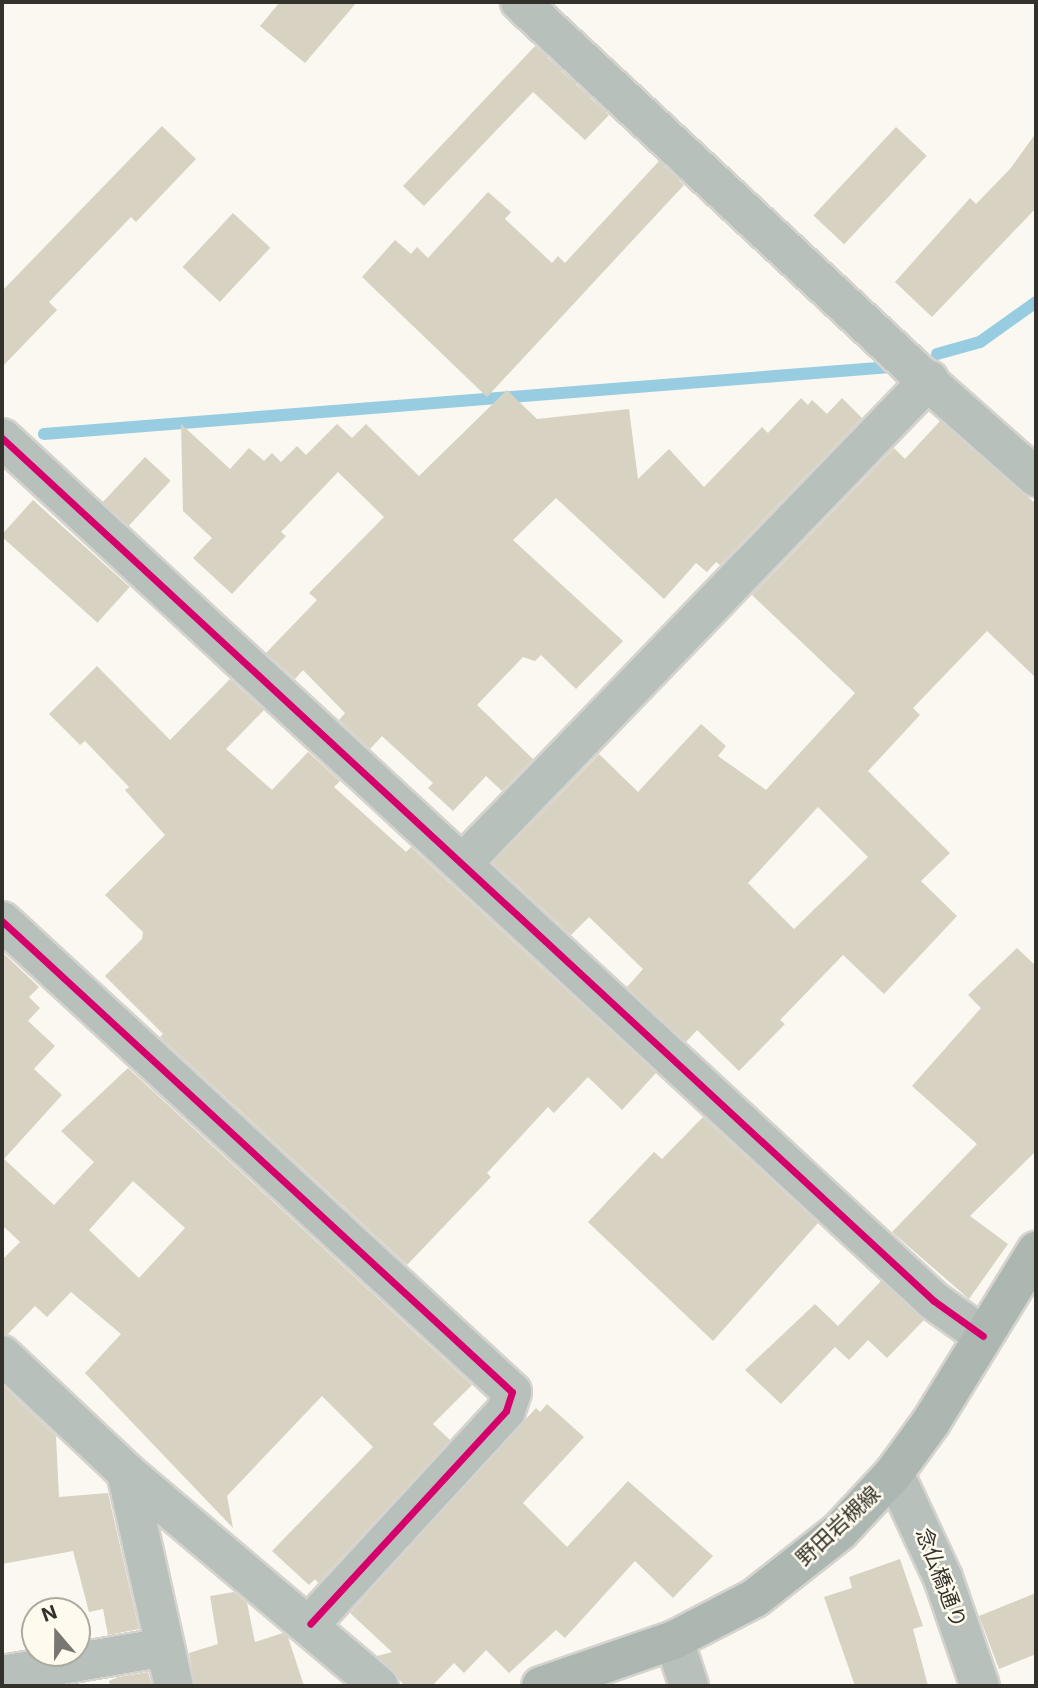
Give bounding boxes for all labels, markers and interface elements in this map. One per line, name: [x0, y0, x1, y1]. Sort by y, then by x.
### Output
street label: 野田岩槻線: [791, 1481, 885, 1571]
street label: 念仏橋通り: [910, 1524, 972, 1632]
north arrow: [21, 1597, 91, 1667]
text: N: [39, 1600, 60, 1627]

